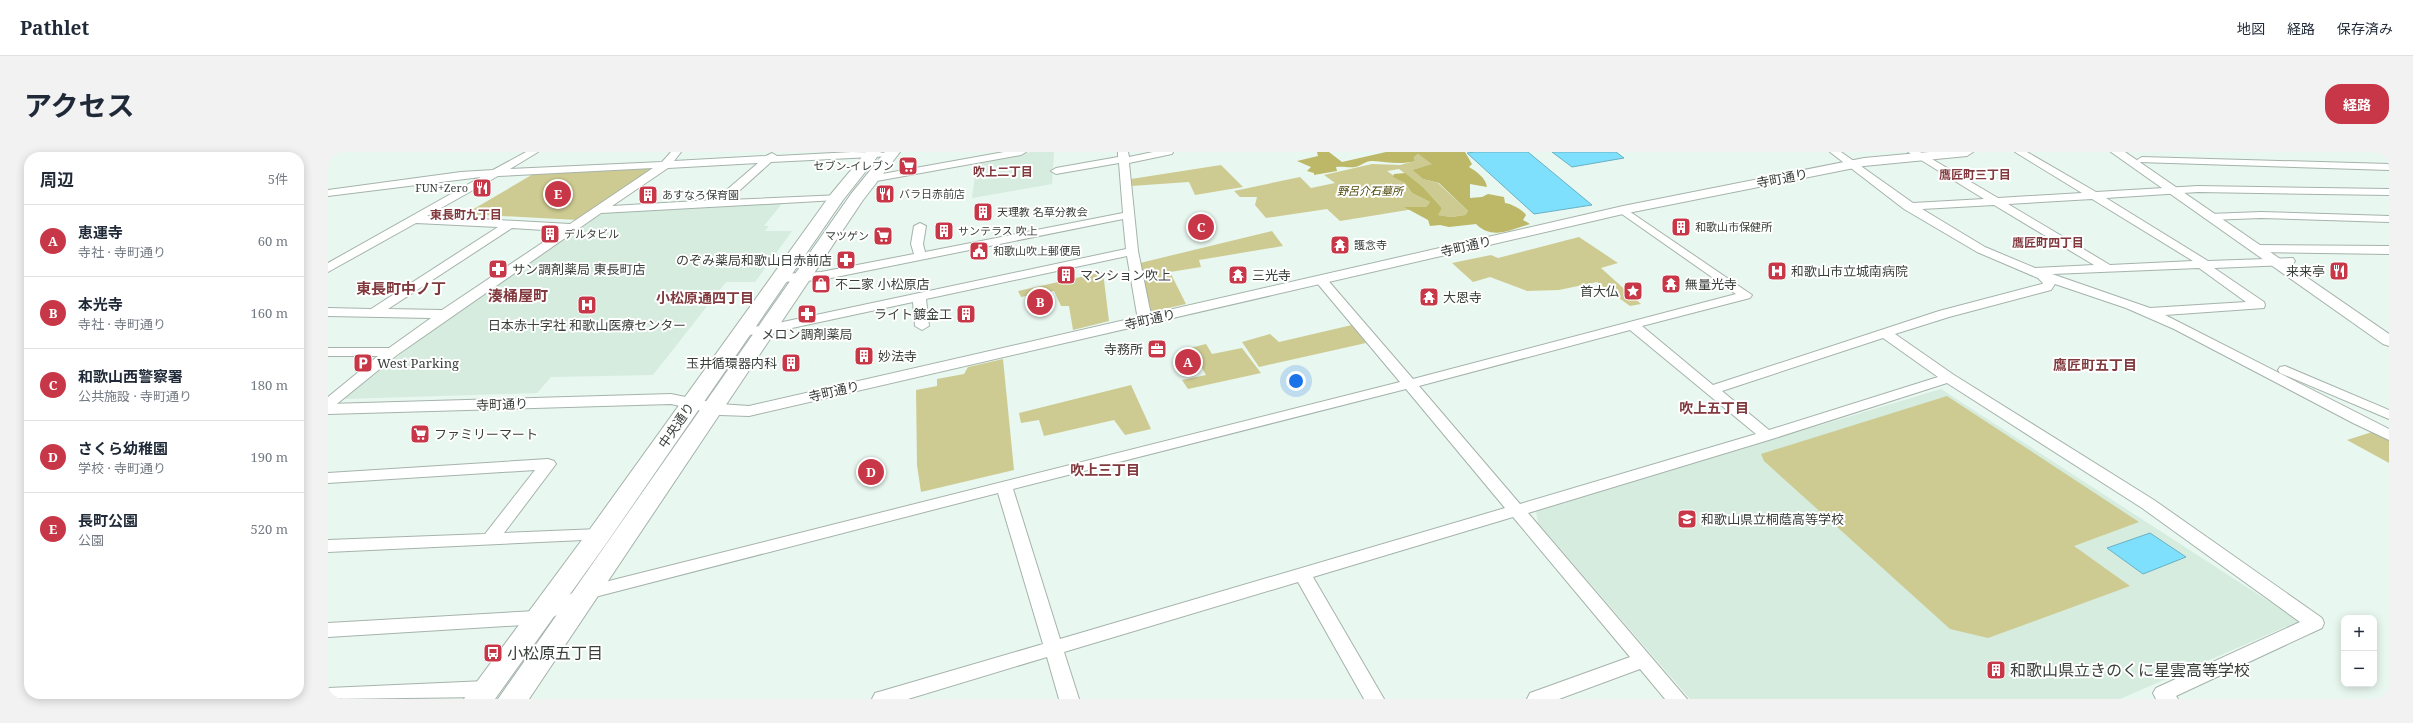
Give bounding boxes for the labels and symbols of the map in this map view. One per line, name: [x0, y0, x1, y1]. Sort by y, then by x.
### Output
supermarket icon: セブン-イレブン: [897, 155, 919, 177]
place label: セブン-イレブン: [814, 158, 894, 173]
district label: 吹上二丁目: [973, 163, 1033, 180]
street label: 寺町通り: [1755, 164, 1809, 192]
district label: 鷹匠町三丁目: [1939, 166, 2011, 183]
restaurant icon: FUN+Zero: [471, 177, 493, 199]
pin: E: [545, 179, 571, 209]
place label: FUN+Zero: [415, 180, 468, 195]
restaurant icon: バラ日赤前店: [874, 183, 896, 205]
park label: 野呂介石墓所: [1337, 183, 1405, 198]
building icon: あすなろ保育園: [637, 184, 659, 206]
place label: バラ日赤前店: [899, 186, 965, 201]
place label: あすなろ保育園: [662, 187, 739, 202]
building icon: 天理教 名草分教会: [972, 201, 994, 223]
place label: 天理教 名草分教会: [997, 204, 1088, 219]
district label: 東長町九丁目: [430, 206, 502, 223]
pin: C: [1188, 212, 1214, 242]
building icon: 和歌山市保健所: [1670, 216, 1692, 238]
place label: 和歌山市保健所: [1695, 219, 1773, 234]
building icon: サンテラス 吹上: [933, 220, 955, 242]
building icon: デルタビル: [539, 223, 561, 245]
place label: サンテラス 吹上: [958, 223, 1038, 238]
supermarket icon: マツゲン: [872, 225, 894, 247]
place label: デルタビル: [564, 226, 619, 241]
place label: マツゲン: [825, 228, 869, 243]
street label: 寺町通り: [1439, 231, 1493, 261]
temple icon: 護念寺: [1329, 234, 1351, 256]
district label: 鷹匠町四丁目: [2012, 234, 2084, 251]
place label: 護念寺: [1354, 237, 1387, 252]
public building icon: 和歌山吹上郵便局: [968, 240, 990, 262]
place label: 和歌山吹上郵便局: [993, 243, 1081, 258]
pharmacy icon: のぞみ薬局和歌山日赤前店: [835, 249, 857, 271]
place label: のぞみ薬局和歌山日赤前店: [676, 251, 832, 269]
pharmacy icon: サン調剤薬局 東長町店: [487, 258, 509, 280]
place label: サン調剤薬局 東長町店: [512, 260, 645, 278]
hospital icon: 和歌山市立城南病院: [1766, 260, 1788, 282]
restaurant icon: 来来亭: [2328, 260, 2350, 282]
place label: 和歌山市立城南病院: [1791, 262, 1908, 280]
place label: 来来亭: [2286, 262, 2325, 280]
building icon: マンション吹上: [1055, 264, 1077, 286]
temple icon: 三光寺: [1227, 264, 1249, 286]
place label: マンション吹上: [1080, 266, 1171, 284]
place label: 三光寺: [1252, 266, 1291, 284]
shop icon: 不二家 小松原店: [810, 273, 832, 295]
temple icon: 無量光寺: [1660, 273, 1682, 295]
place label: 不二家 小松原店: [835, 275, 929, 293]
place label: 無量光寺: [1685, 275, 1737, 293]
district label: 東長町中ノ丁: [356, 278, 446, 298]
place icon: 首大仏: [1622, 280, 1644, 302]
place label: 首大仏: [1580, 282, 1619, 300]
district label: 湊桶屋町: [488, 285, 548, 305]
temple icon: 大恩寺: [1418, 286, 1440, 308]
pin: B: [1027, 287, 1053, 317]
district label: 小松原通四丁目: [656, 288, 754, 307]
place label: 大恩寺: [1443, 288, 1482, 306]
hospital icon: 日本赤十字社 和歌山医療センター: [576, 294, 598, 316]
pharmacy icon: メロン調剤薬局: [796, 303, 818, 325]
building icon: ライト鍍金工: [955, 303, 977, 325]
street label: 寺町通り: [1123, 304, 1177, 334]
place label: ライト鍍金工: [874, 305, 952, 323]
place label: 日本赤十字社 和歌山医療センター: [488, 316, 686, 334]
place label: メロン調剤薬局: [761, 325, 853, 343]
office icon: 寺務所: [1146, 338, 1168, 360]
place label: 寺務所: [1104, 340, 1143, 358]
building icon: 妙法寺: [853, 345, 875, 367]
place label: 妙法寺: [878, 347, 917, 365]
pin: A: [1175, 347, 1201, 377]
parking icon: West Parking: [352, 352, 374, 374]
building icon: 玉井循環器内科: [780, 352, 802, 374]
place label: West Parking: [377, 354, 459, 372]
place label: 玉井循環器内科: [686, 354, 777, 372]
district label: 鷹匠町五丁目: [2053, 355, 2137, 374]
your location: [1286, 371, 1306, 391]
street label: 寺町通り: [807, 376, 861, 406]
street label: 寺町通り: [476, 394, 528, 414]
district label: 吹上五丁目: [1679, 398, 1749, 417]
street label: 中央通り: [654, 399, 698, 451]
supermarket icon: ファミリーマート: [409, 423, 431, 445]
place label: ファミリーマート: [434, 425, 538, 443]
pin: D: [858, 457, 884, 487]
district label: 吹上三丁目: [1070, 460, 1140, 479]
school or university icon: 和歌山県立桐蔭高等学校: [1676, 508, 1698, 530]
place label: 和歌山県立桐蔭高等学校: [1701, 510, 1844, 528]
bus stop icon: 小松原五丁目: [482, 642, 504, 664]
place label: 小松原五丁目: [507, 642, 603, 664]
building icon: 和歌山県立きのくに星雲高等学校: [1985, 659, 2007, 681]
place label: 和歌山県立きのくに星雲高等学校: [2010, 659, 2250, 681]

